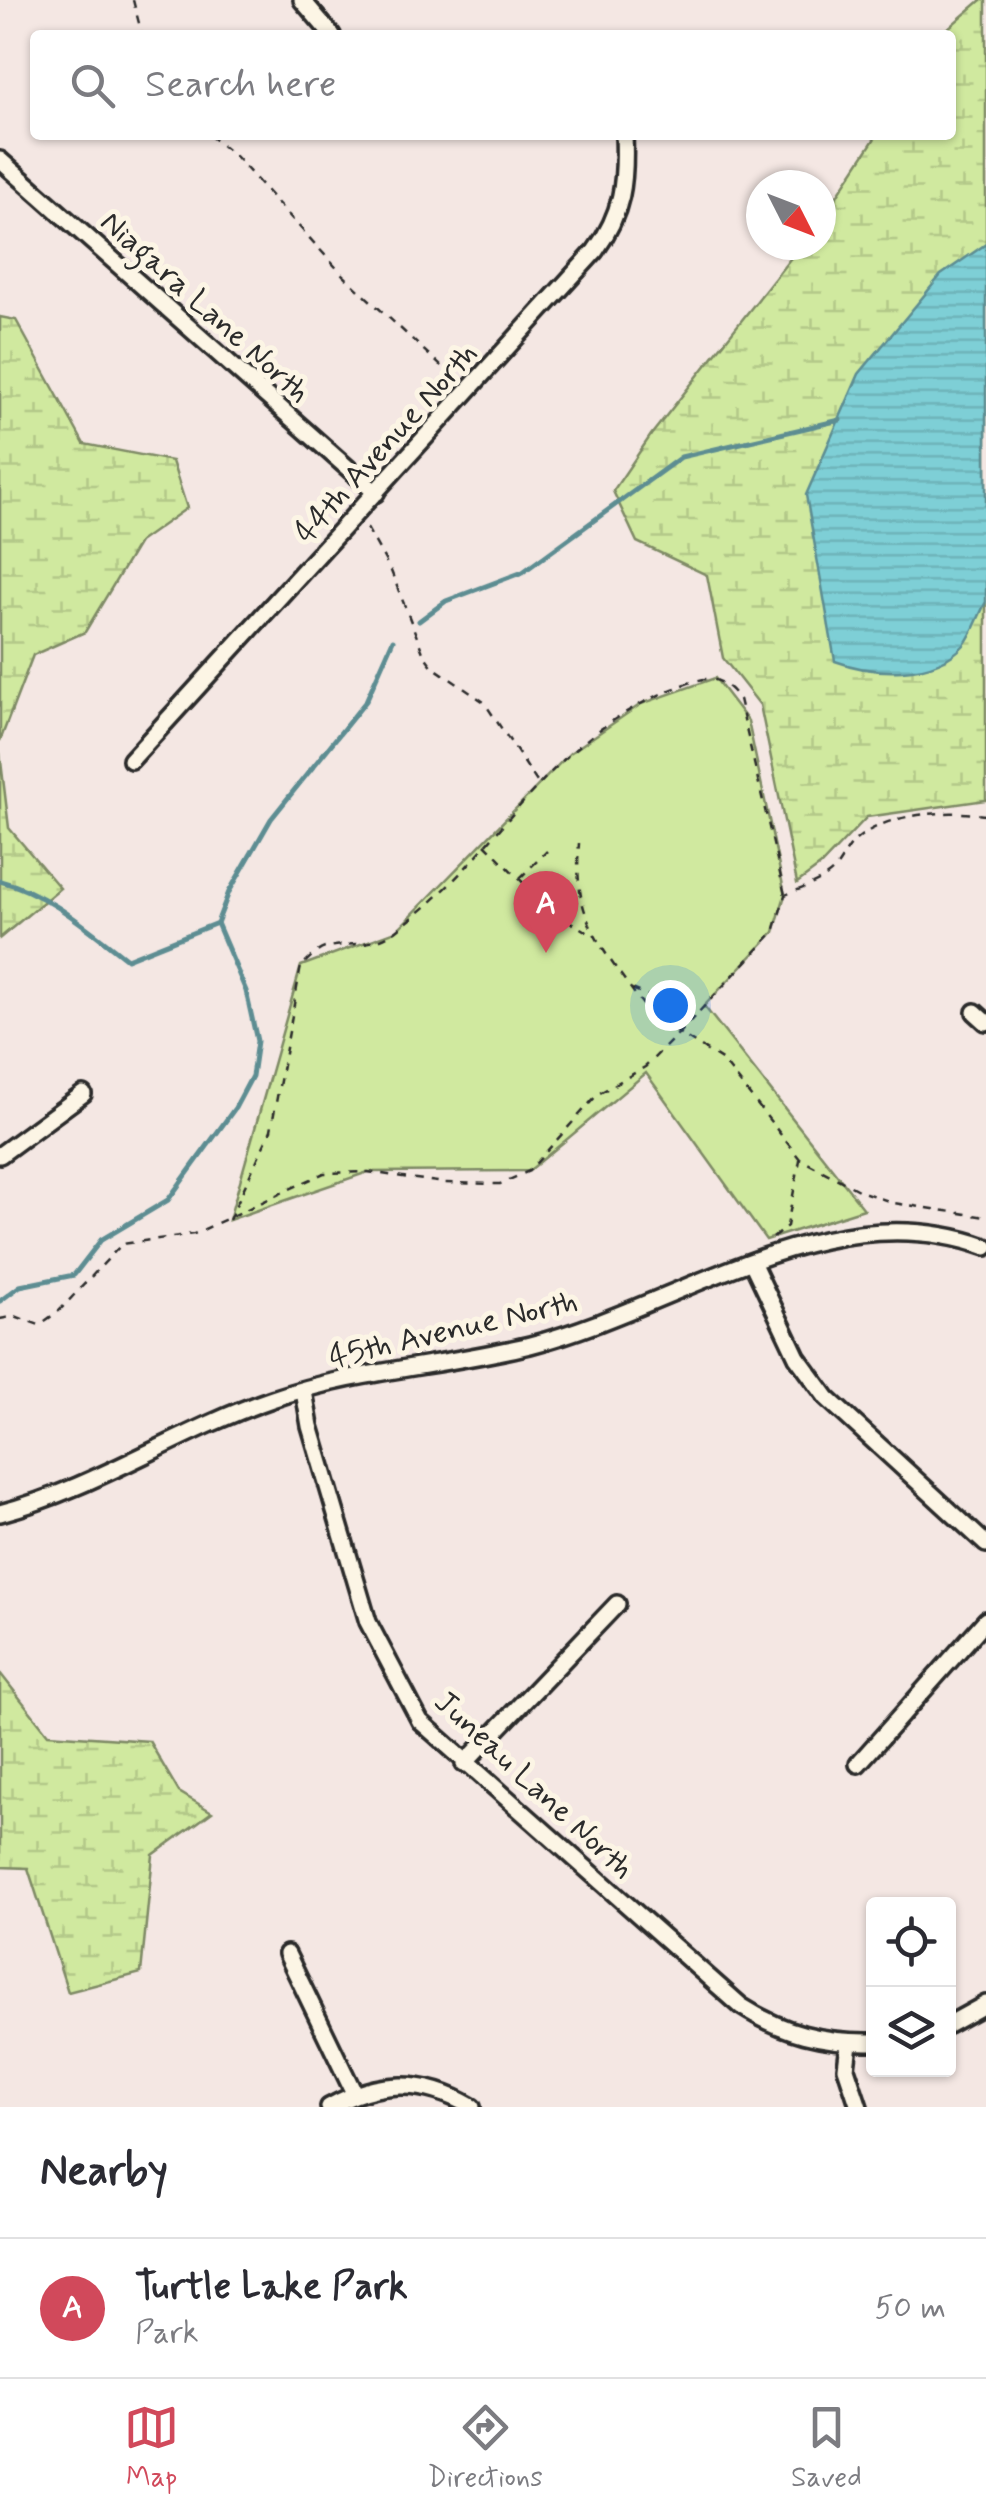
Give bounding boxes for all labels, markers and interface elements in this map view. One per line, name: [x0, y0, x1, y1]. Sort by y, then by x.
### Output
search box: [30, 30, 956, 140]
icon: search: [65, 58, 120, 113]
text: Search here: [145, 61, 336, 110]
north arrow: [746, 170, 836, 260]
street label: Niagara Lane North: [89, 202, 319, 415]
street label: 44th Avenue North: [285, 334, 488, 553]
pin: A: [514, 870, 578, 953]
your location: [645, 980, 696, 1031]
street label: 45th Avenue North: [325, 1281, 582, 1379]
street label: Juneau Lane North: [425, 1682, 643, 1889]
map controls: [866, 1897, 956, 2077]
button: locate: [866, 1897, 956, 1987]
button: layers: [866, 1987, 956, 2077]
text: Nearby: [40, 2145, 168, 2200]
text: Turtle Lake Park: [135, 2263, 408, 2312]
text: A: [62, 2287, 83, 2329]
text: 50 m: [874, 2287, 946, 2329]
text: Park: [135, 2312, 199, 2354]
tab: Map: [124, 2400, 179, 2497]
tab: Directions: [428, 2400, 543, 2497]
tab: Saved: [791, 2400, 862, 2497]

